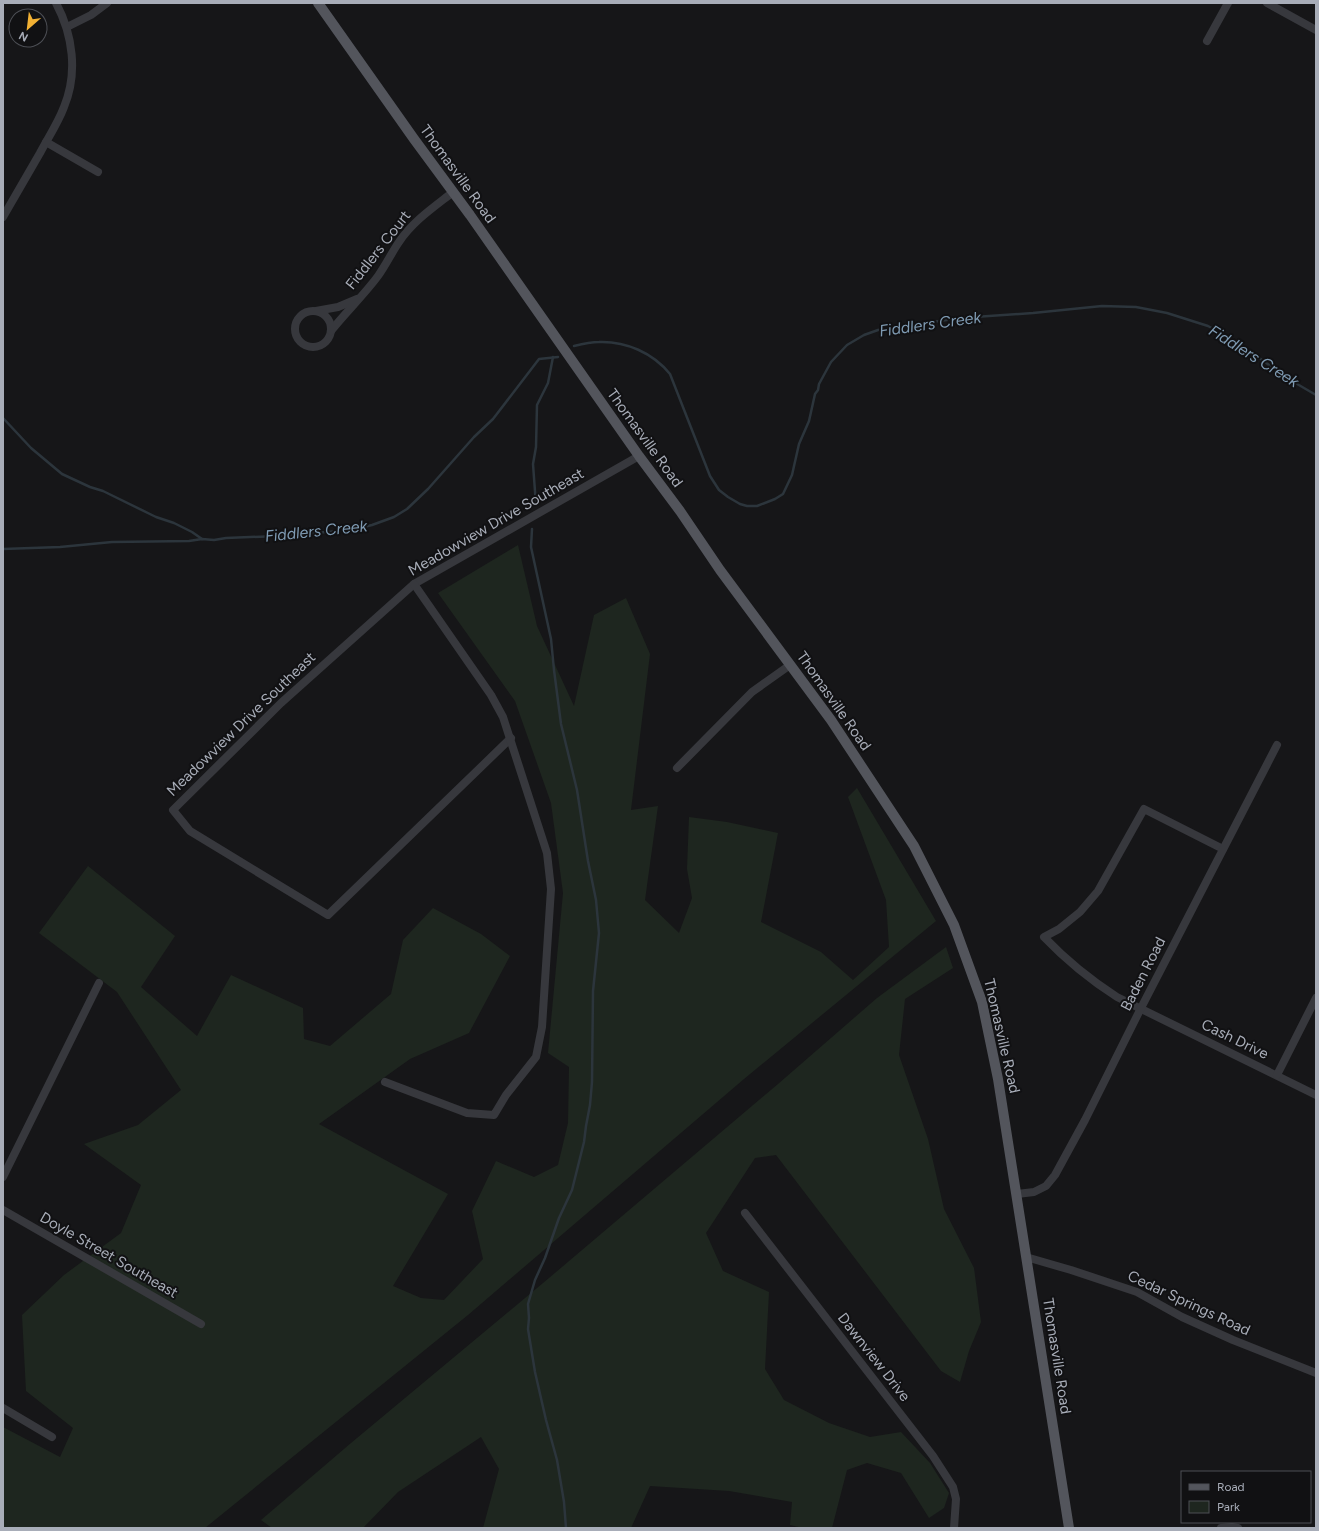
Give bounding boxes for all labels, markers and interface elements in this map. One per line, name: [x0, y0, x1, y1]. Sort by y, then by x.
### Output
north arrow: [8, 8, 48, 48]
text: N: [17, 29, 30, 44]
street label: Thomasville Road: [416, 121, 500, 227]
street label: Fiddlers Court: [342, 207, 415, 293]
water label: Fiddlers Creek: [878, 307, 983, 341]
water label: Fiddlers Creek: [1205, 321, 1304, 392]
street label: Thomasville Road: [603, 385, 687, 491]
street label: Meadowview Drive Southeast: [405, 464, 587, 580]
water label: Fiddlers Creek: [264, 516, 369, 546]
street label: Meadowview Drive Southeast: [163, 648, 319, 800]
street label: Thomasville Road: [793, 648, 875, 754]
street label: Baden Road: [1117, 934, 1169, 1014]
street label: Thomasville Road: [980, 977, 1024, 1095]
street label: Cash Drive: [1199, 1015, 1271, 1063]
street label: Doyle Street Southeast: [37, 1208, 182, 1302]
street label: Cedar Springs Road: [1125, 1267, 1253, 1339]
street label: Thomasville Road: [1039, 1297, 1075, 1415]
street label: Dawnview Drive: [834, 1309, 914, 1405]
legend: [1181, 1471, 1311, 1523]
text: Road: [1217, 1480, 1245, 1494]
text: Park: [1217, 1500, 1240, 1514]

